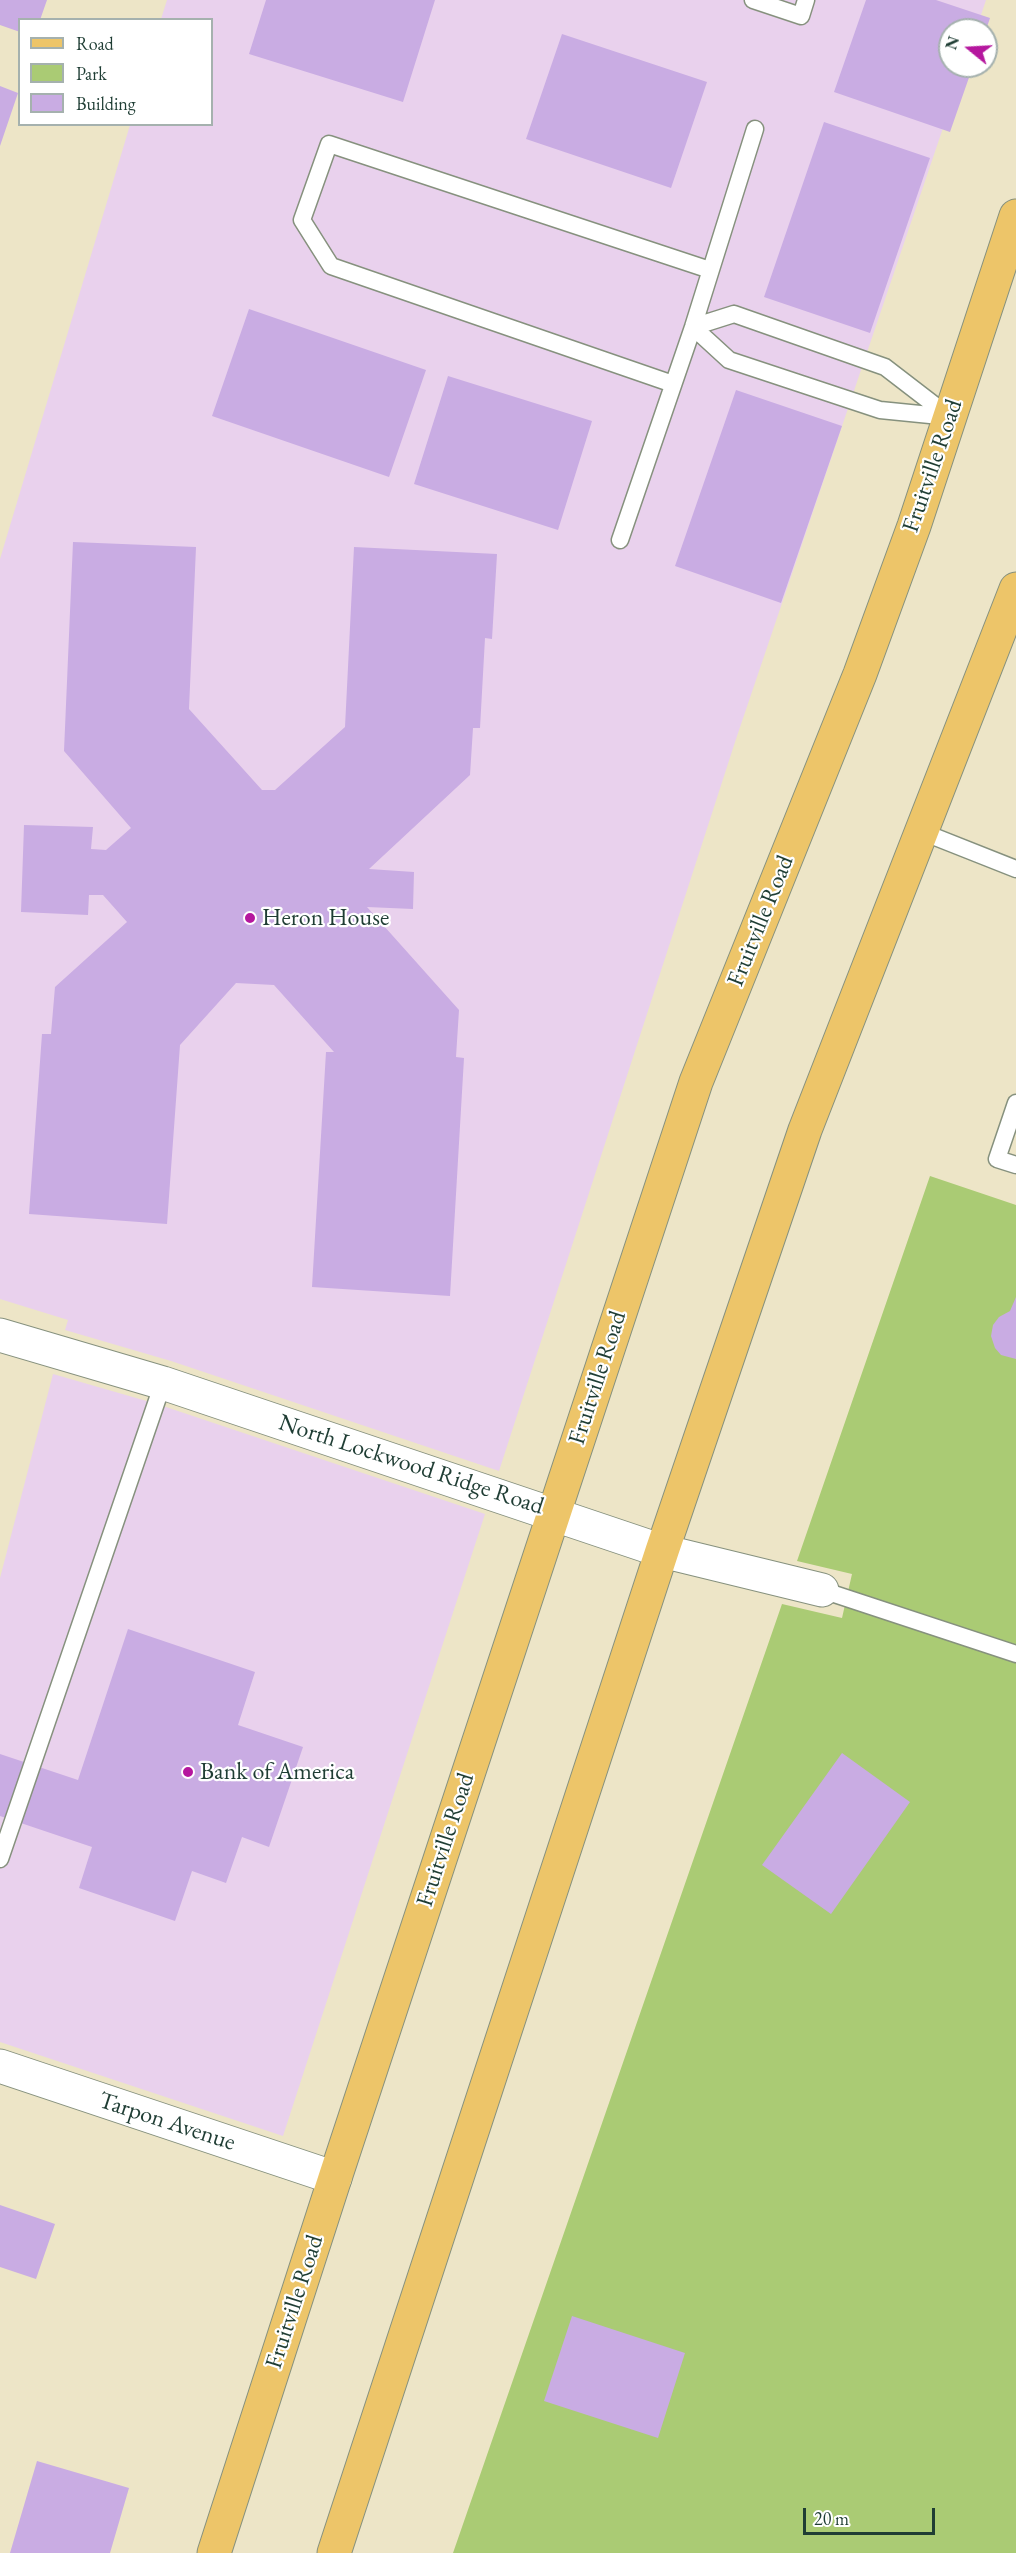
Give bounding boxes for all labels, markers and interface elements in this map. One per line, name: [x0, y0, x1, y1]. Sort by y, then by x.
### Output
legend: [18, 18, 213, 126]
north arrow: [938, 18, 998, 78]
text: Road: [76, 32, 114, 55]
text: N: [940, 34, 964, 52]
text: Park: [76, 62, 107, 85]
text: Building: [76, 92, 136, 115]
street label: Fruitville Road: [897, 396, 969, 536]
street label: Fruitville Road: [722, 851, 800, 991]
place label: Heron House: [262, 904, 389, 932]
marker: Heron House: [243, 911, 257, 925]
street label: Fruitville Road: [563, 1308, 633, 1448]
street label: North Lockwood Ridge Road: [275, 1409, 547, 1521]
place label: Bank of America: [200, 1758, 354, 1786]
marker: Bank of America: [181, 1765, 195, 1779]
street label: Fruitville Road: [411, 1770, 481, 1910]
street label: Tarpon Avenue: [95, 2086, 239, 2158]
street label: Fruitville Road: [260, 2232, 330, 2372]
scale bar: [806, 2496, 938, 2534]
text: 20 m: [814, 2507, 849, 2530]

